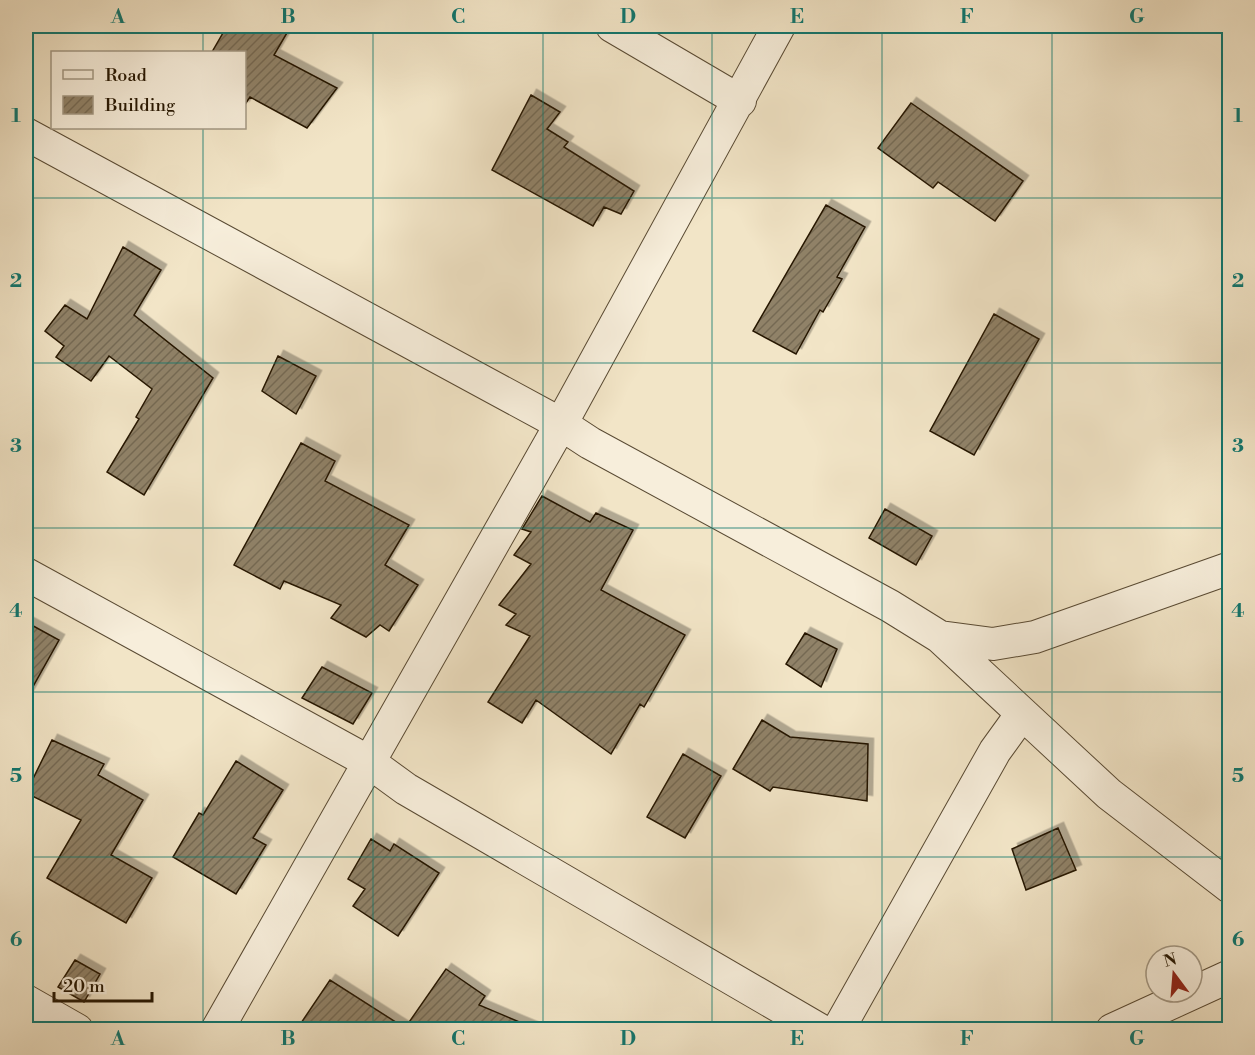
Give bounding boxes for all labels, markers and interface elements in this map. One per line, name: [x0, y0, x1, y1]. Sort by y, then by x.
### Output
text: A: [110, 5, 126, 30]
text: B: [280, 5, 296, 30]
text: C: [451, 5, 465, 30]
text: D: [620, 5, 636, 30]
text: E: [790, 5, 804, 30]
text: F: [960, 5, 974, 30]
text: G: [1129, 5, 1145, 30]
legend: [51, 51, 246, 129]
text: Road: [105, 64, 148, 87]
text: Building: [104, 94, 176, 117]
text: 1: [11, 104, 21, 129]
text: 1: [1233, 104, 1243, 129]
text: 2: [10, 269, 22, 294]
text: 2: [1232, 269, 1244, 294]
text: 3: [10, 434, 22, 459]
text: 3: [1232, 434, 1244, 459]
text: 4: [9, 599, 23, 624]
text: 4: [1231, 599, 1245, 624]
text: 5: [10, 764, 22, 789]
text: 5: [1232, 764, 1244, 789]
text: 6: [10, 928, 23, 953]
text: 6: [1232, 928, 1245, 953]
north arrow: [1144, 944, 1204, 1004]
text: N: [1161, 949, 1179, 972]
scale bar: [54, 965, 152, 1003]
text: 20 m: [63, 975, 105, 998]
text: A: [110, 1027, 126, 1052]
text: B: [280, 1027, 296, 1052]
text: C: [451, 1027, 465, 1052]
text: D: [620, 1027, 636, 1052]
text: E: [790, 1027, 804, 1052]
text: F: [960, 1027, 974, 1052]
text: G: [1129, 1027, 1145, 1052]

